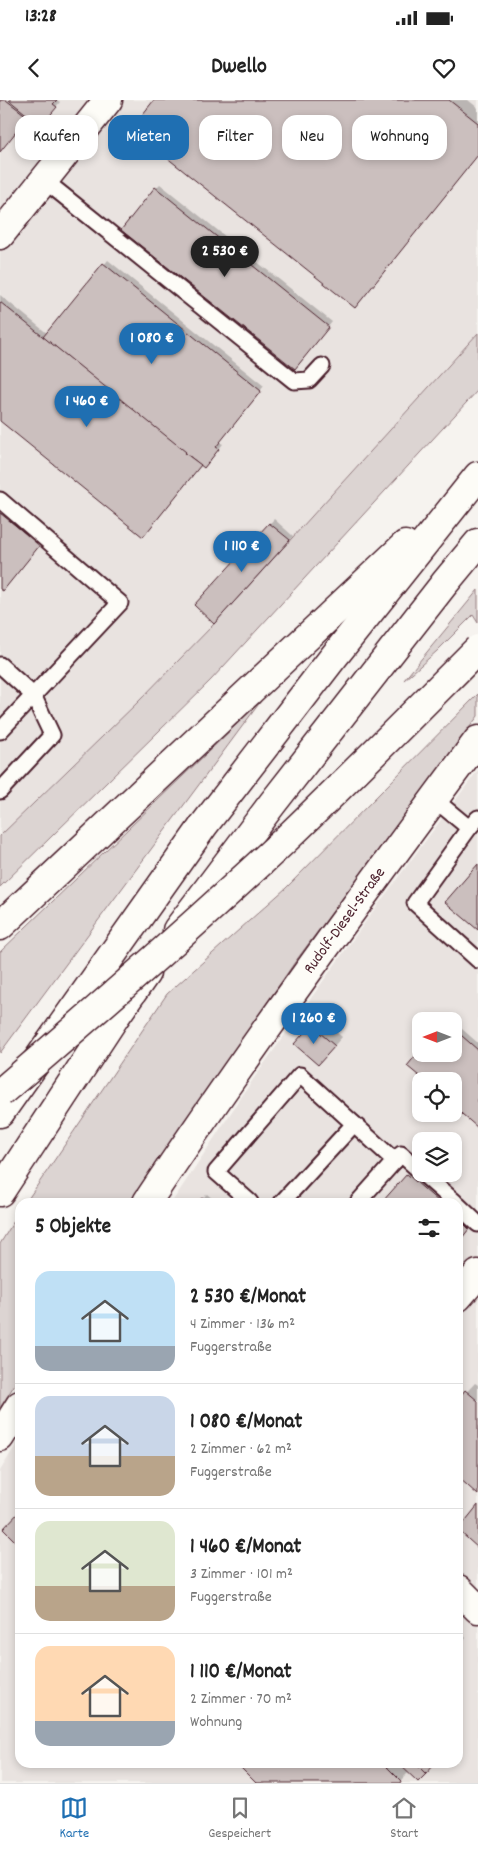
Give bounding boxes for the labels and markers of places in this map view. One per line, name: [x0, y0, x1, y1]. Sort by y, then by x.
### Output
pin: 2 530 €: [179, 236, 271, 278]
pin: 1 080 €: [106, 322, 198, 365]
pin: 1 460 €: [41, 386, 133, 428]
pin: 1 110 €: [196, 530, 288, 573]
pin: 1 260 €: [268, 1002, 360, 1045]

